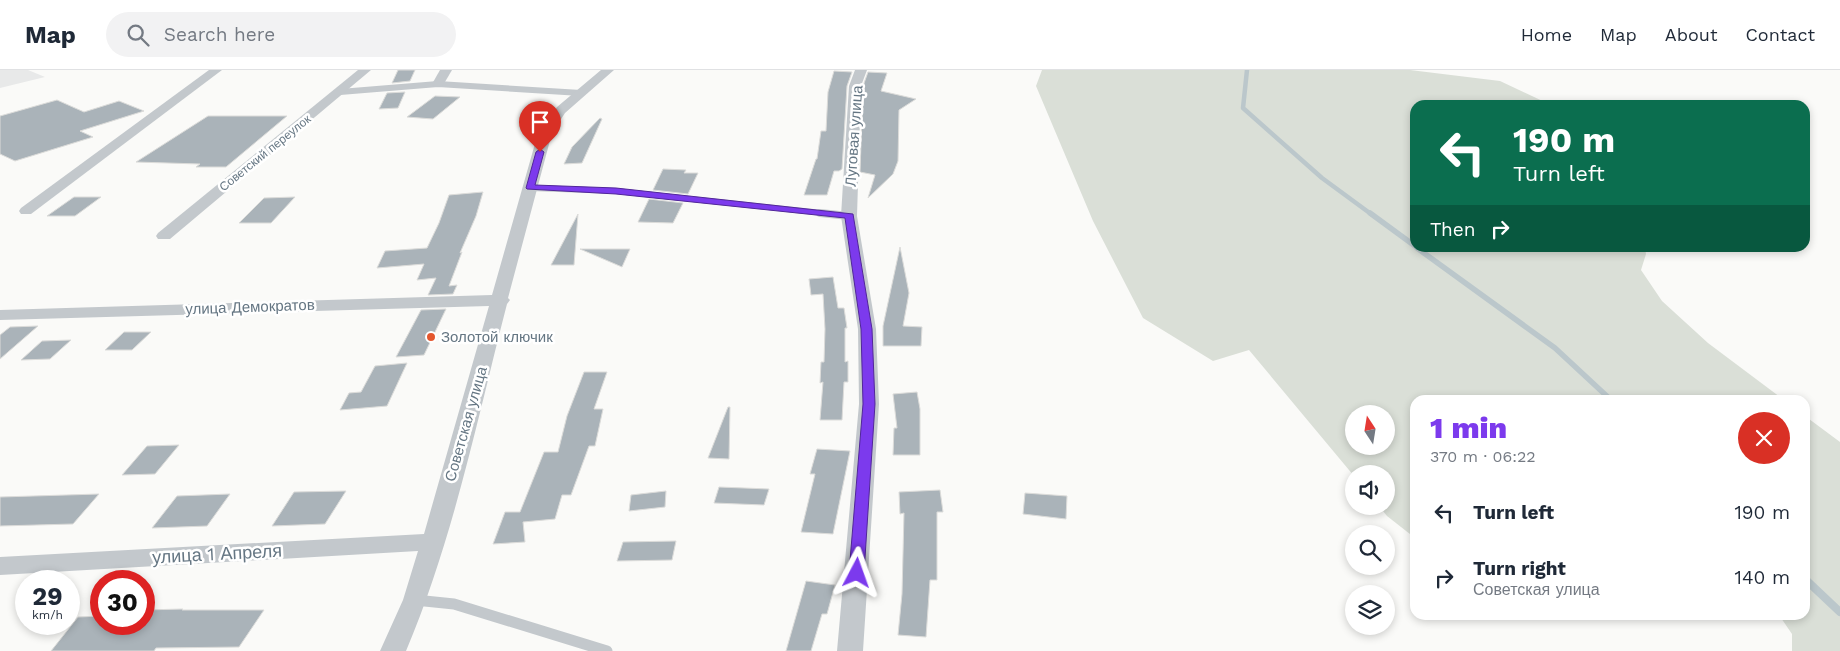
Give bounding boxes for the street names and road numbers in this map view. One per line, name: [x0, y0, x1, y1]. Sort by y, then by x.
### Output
street label: Луговая улица: [841, 84, 867, 187]
street label: Советский переулок: [217, 111, 314, 194]
street label: улица Демократов: [185, 296, 315, 318]
street label: Советская улица: [441, 364, 491, 484]
street label: улица 1 Апреля: [152, 540, 282, 567]

